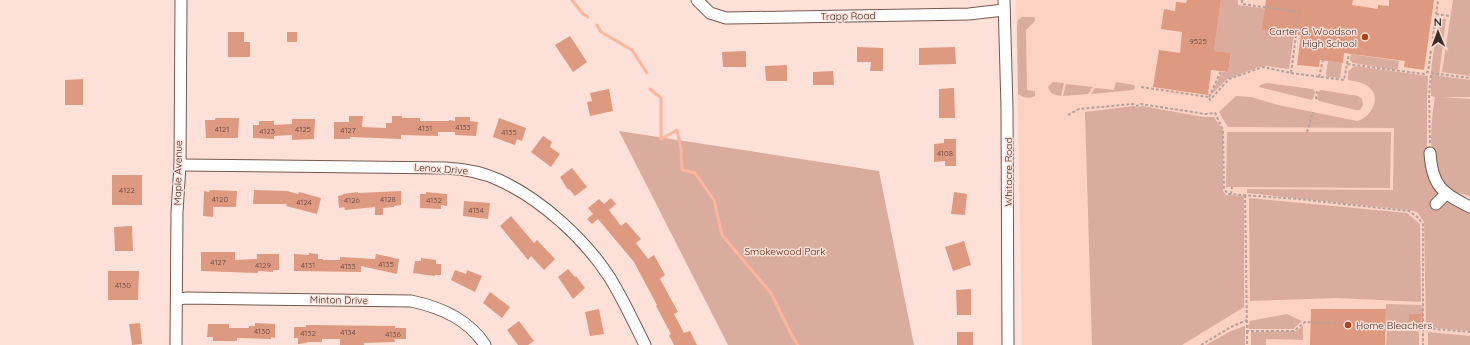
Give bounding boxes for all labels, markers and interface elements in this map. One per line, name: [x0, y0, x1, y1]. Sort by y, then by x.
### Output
street label: Trapp Road: [820, 9, 876, 23]
north arrow: [1418, 12, 1458, 52]
text: N: [1434, 15, 1442, 29]
place label: Carter G. Woodson High School: [1269, 25, 1357, 50]
marker: Carter G. Woodson High School: [1360, 32, 1370, 42]
house number: 9525: [1189, 36, 1207, 46]
house number: 4133: [455, 122, 471, 132]
house number: 4131: [418, 123, 432, 133]
house number: 4121: [215, 124, 229, 134]
house number: 4125: [295, 124, 311, 134]
house number: 4127: [340, 125, 356, 135]
house number: 4123: [259, 126, 275, 136]
house number: 4135: [501, 127, 517, 137]
street label: Whitacre Road: [1002, 138, 1015, 206]
street label: Maple Avenue: [171, 140, 185, 206]
house number: 4108: [937, 148, 953, 158]
street label: Lenox Drive: [413, 161, 469, 177]
house number: 4122: [119, 185, 136, 195]
house number: 4120: [212, 194, 228, 204]
house number: 4128: [380, 194, 396, 204]
house number: 4126: [344, 195, 361, 205]
house number: 4132: [426, 195, 442, 205]
house number: 4124: [296, 197, 312, 207]
house number: 4134: [468, 205, 484, 215]
park label: Smokewood Park: [744, 245, 826, 258]
house number: 4127: [210, 257, 226, 267]
house number: 4135: [378, 259, 394, 269]
house number: 4129: [255, 260, 272, 270]
house number: 4131: [301, 260, 315, 270]
house number: 4133: [340, 261, 356, 271]
house number: 4130: [115, 280, 131, 290]
street label: Minton Drive: [310, 293, 369, 307]
place label: Home Bleachers: [1356, 319, 1433, 332]
marker: Home Bleachers: [1343, 320, 1353, 330]
house number: 4130: [254, 326, 270, 336]
house number: 4134: [340, 327, 356, 337]
house number: 4132: [300, 328, 316, 338]
house number: 4136: [385, 329, 401, 339]

